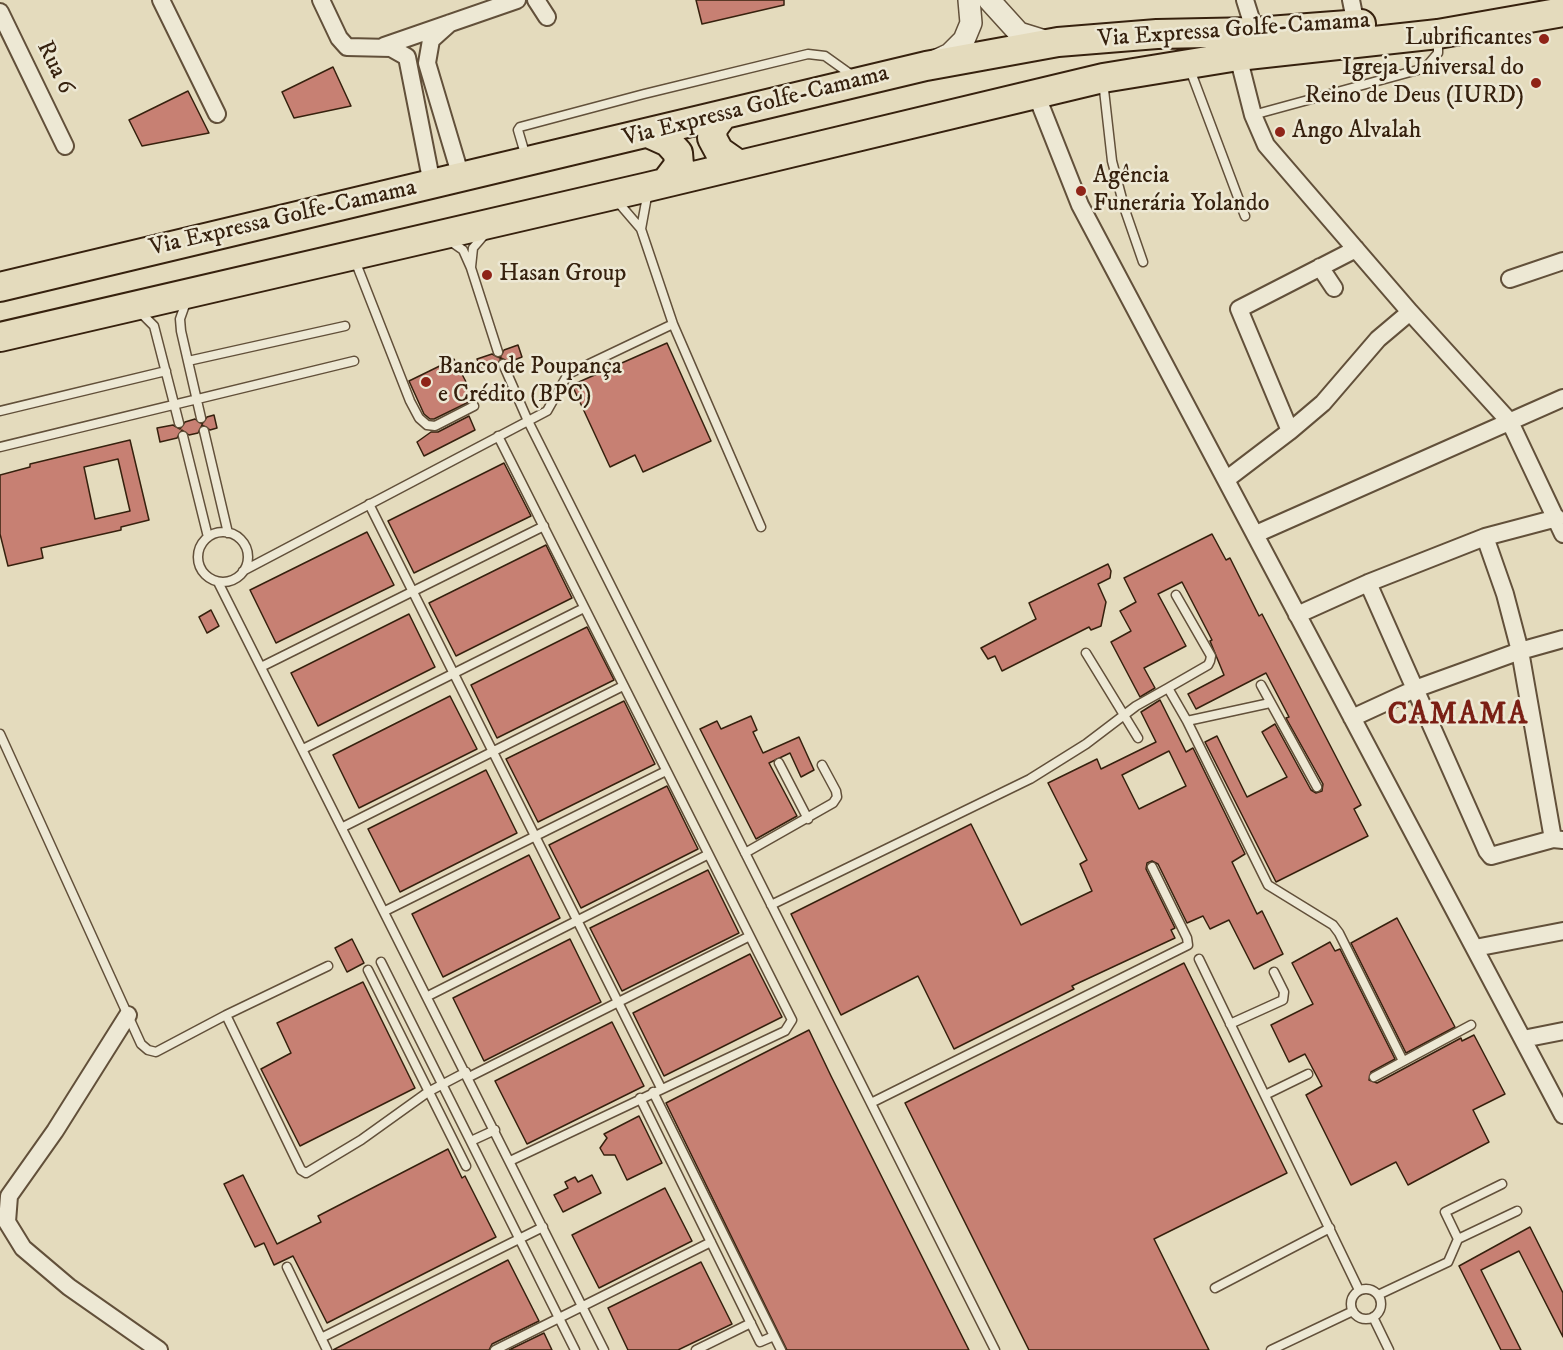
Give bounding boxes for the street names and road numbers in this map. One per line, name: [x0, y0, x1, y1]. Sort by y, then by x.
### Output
street label: Via Expressa Golfe-Camama: [1097, 7, 1371, 55]
street label: Rua 6: [29, 37, 79, 99]
street label: Via Expressa Golfe-Camama: [620, 60, 892, 154]
street label: Via Expressa Golfe-Camama: [147, 174, 419, 264]

